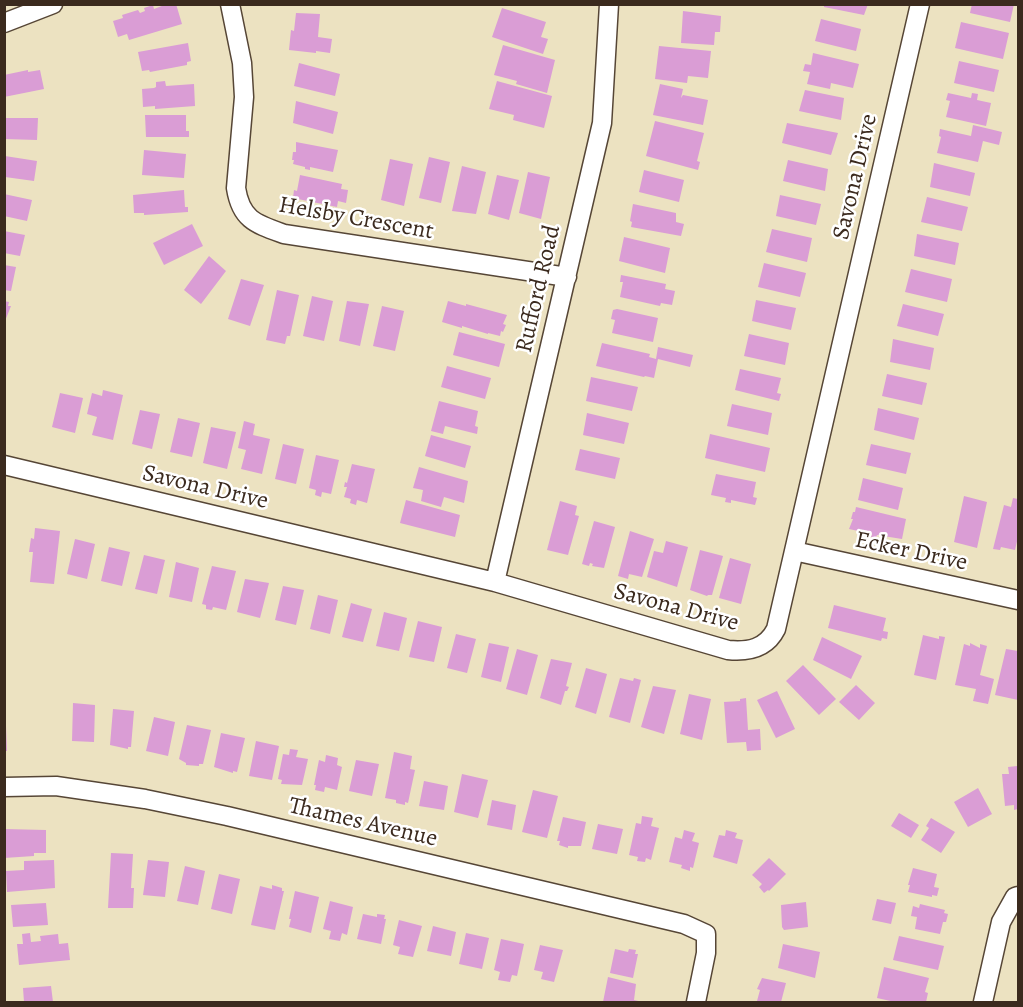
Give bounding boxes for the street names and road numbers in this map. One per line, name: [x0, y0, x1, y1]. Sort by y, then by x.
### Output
street label: Savona Drive: [828, 111, 884, 243]
street label: Helsby Crescent: [276, 191, 436, 247]
street label: Rufford Road: [510, 222, 568, 356]
street label: Savona Drive: [139, 460, 271, 516]
street label: Ecker Drive: [852, 526, 970, 578]
street label: Savona Drive: [610, 578, 742, 638]
street label: Thames Avenue: [286, 792, 440, 854]

